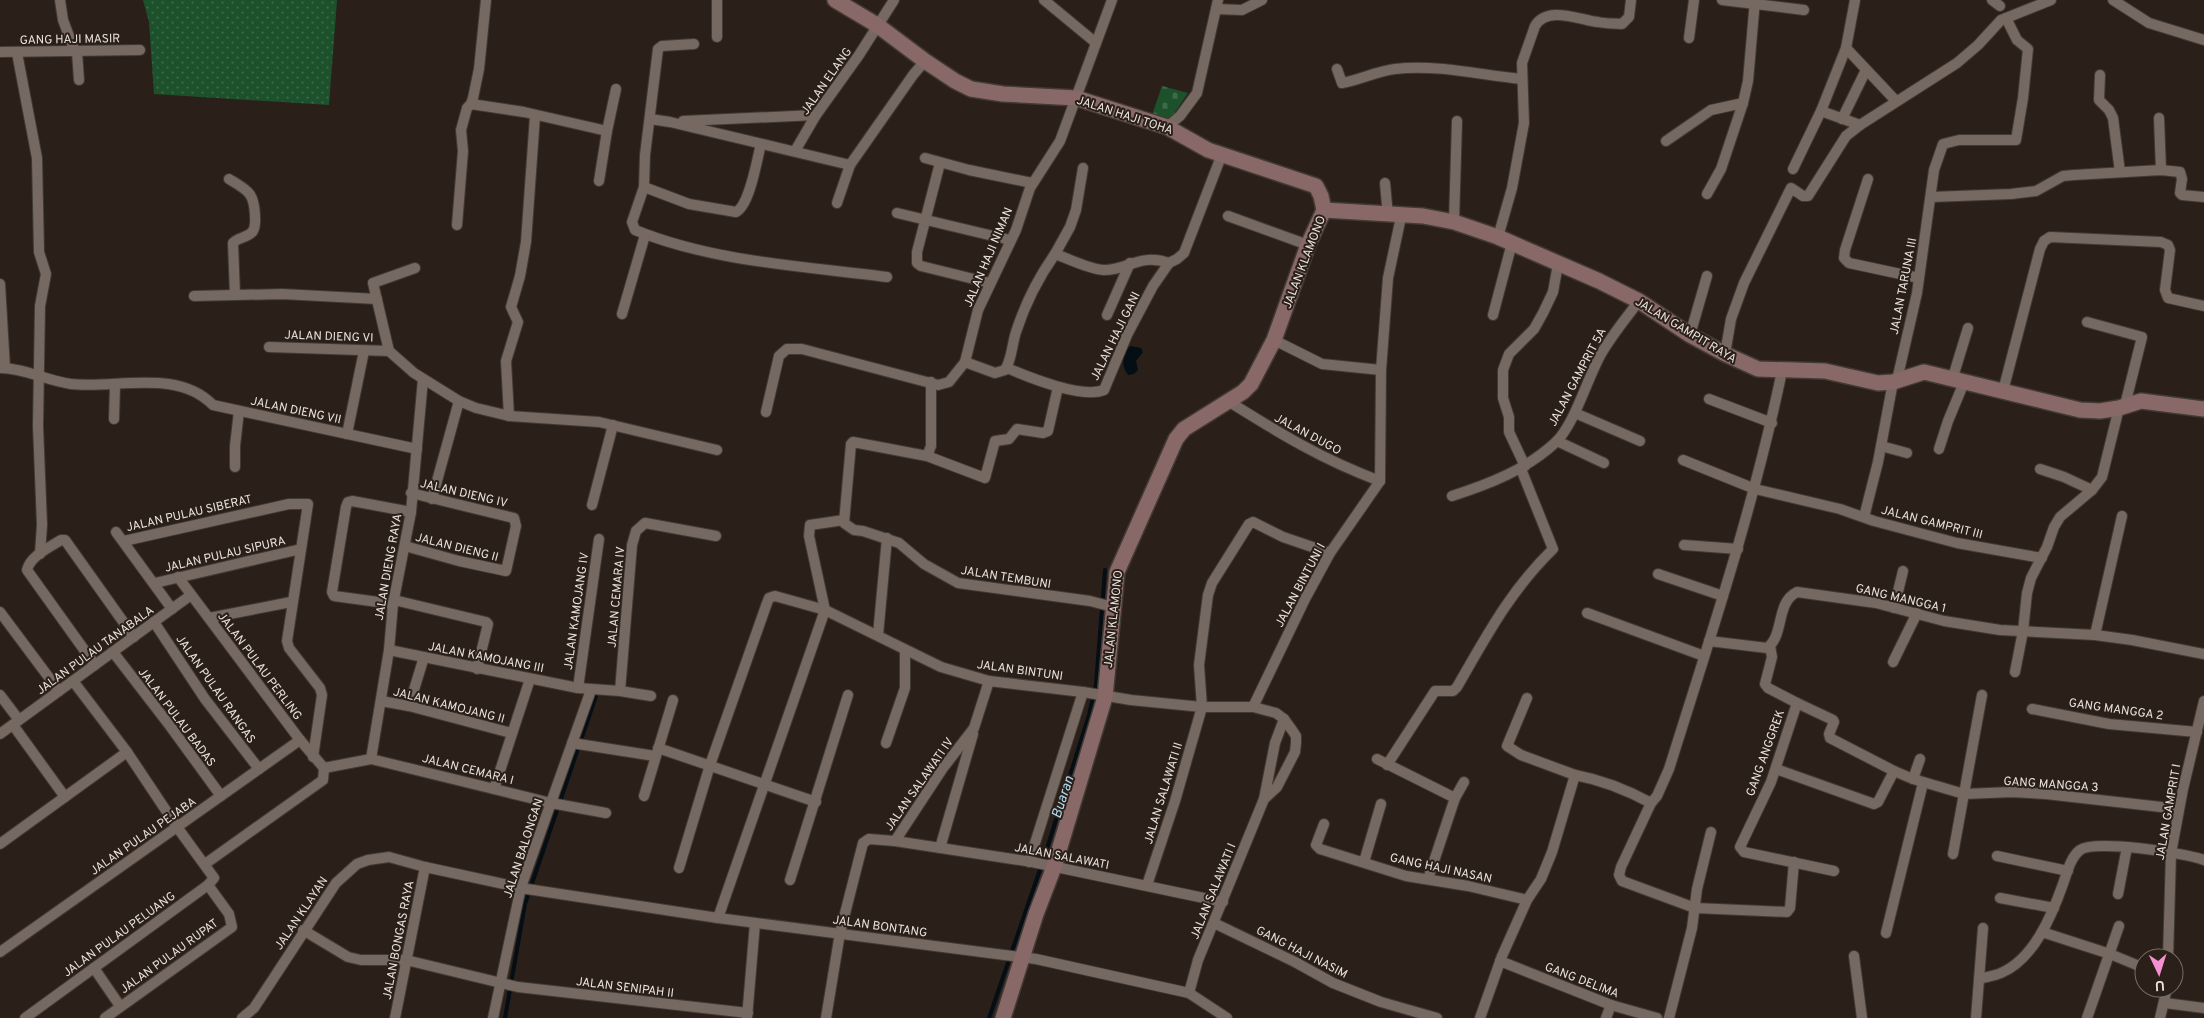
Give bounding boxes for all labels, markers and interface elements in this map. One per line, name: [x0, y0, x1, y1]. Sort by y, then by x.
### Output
street label: GANG HAJI MASIR: [20, 31, 120, 49]
street label: JALAN ELANG: [798, 45, 856, 118]
street label: JALAN HAJI TOHA: [1075, 93, 1175, 139]
street label: JALAN HAJI NIMAN: [961, 205, 1017, 310]
street label: JALAN KLAMONO: [1280, 214, 1330, 311]
street label: JALAN TARUNA III: [1887, 236, 1921, 336]
street label: JALAN HAJI GANI: [1087, 289, 1144, 384]
street label: JALAN GAMPIT RAYA: [1632, 294, 1739, 367]
street label: JALAN GAMPRIT 5A: [1545, 325, 1611, 429]
street label: JALAN DIENG VI: [284, 327, 374, 347]
street label: JALAN DIENG VII: [249, 394, 343, 428]
street label: JALAN DUGO: [1271, 411, 1344, 459]
street label: JALAN DIENG IV: [418, 476, 509, 512]
street label: JALAN PULAU SIBERAT: [125, 492, 254, 536]
street label: JALAN GAMPRIT III: [1879, 503, 1984, 543]
street label: JALAN DIENG RAYA: [372, 513, 406, 622]
street label: JALAN DIENG II: [414, 530, 500, 566]
street label: JALAN PULAU SIPURA: [163, 533, 287, 577]
street label: JALAN BINTUNI I: [1272, 541, 1330, 630]
street label: JALAN CEMARA IV: [605, 546, 629, 648]
street label: JALAN KAMOJANG IV: [561, 551, 593, 671]
street label: JALAN TEMBUNI: [960, 563, 1052, 593]
street label: JALAN KLAMONO: [1101, 569, 1127, 669]
street label: GANG MANGGA 1: [1854, 581, 1948, 617]
street label: JALAN PULAU TANABALA: [34, 603, 157, 699]
street label: JALAN PULAU PERLING: [213, 609, 305, 724]
street label: JALAN PULAU RANGAS: [172, 632, 259, 747]
street label: JALAN KAMOJANG III: [427, 639, 545, 677]
street label: JALAN BINTUNI: [976, 657, 1064, 685]
street label: JALAN PULAU BADAS: [134, 665, 219, 770]
street label: JALAN KAMOJANG II: [391, 684, 506, 728]
street label: GANG MANGGA 2: [2068, 695, 2164, 725]
street label: GANG ANGGREK: [1743, 708, 1789, 799]
street label: JALAN SALAWATI IV: [882, 735, 958, 834]
street label: JALAN SALAWATI II: [1141, 740, 1187, 846]
street label: JALAN CEMARA I: [420, 751, 515, 789]
street label: JALAN GAMPRIT I: [2153, 763, 2185, 861]
water label: Buaran: [1049, 774, 1078, 821]
street label: GANG MANGGA 3: [2003, 774, 2099, 796]
street label: JALAN PULAU PEJABA: [87, 794, 200, 879]
street label: JALAN BALONGAN: [500, 796, 548, 900]
street label: JALAN SALAWATI: [1013, 840, 1110, 874]
street label: JALAN SALAWATI I: [1187, 841, 1241, 942]
street label: GANG HAJI NASAN: [1388, 850, 1493, 888]
street label: JALAN KLAYAN: [271, 874, 332, 953]
street label: JALAN BONGAS RAYA: [380, 879, 418, 1001]
street label: JALAN PULAU PELUANG: [60, 889, 179, 981]
street label: JALAN BONTANG: [831, 912, 928, 942]
street label: JALAN PULAU RUPAT: [117, 916, 222, 998]
street label: GANG HAJI NASIM: [1253, 923, 1350, 983]
north arrow: [2134, 948, 2184, 998]
street label: GANG DELIMA: [1542, 959, 1621, 1002]
street label: JALAN SENIPAH II: [575, 974, 675, 1002]
text: U: [2154, 976, 2165, 993]

